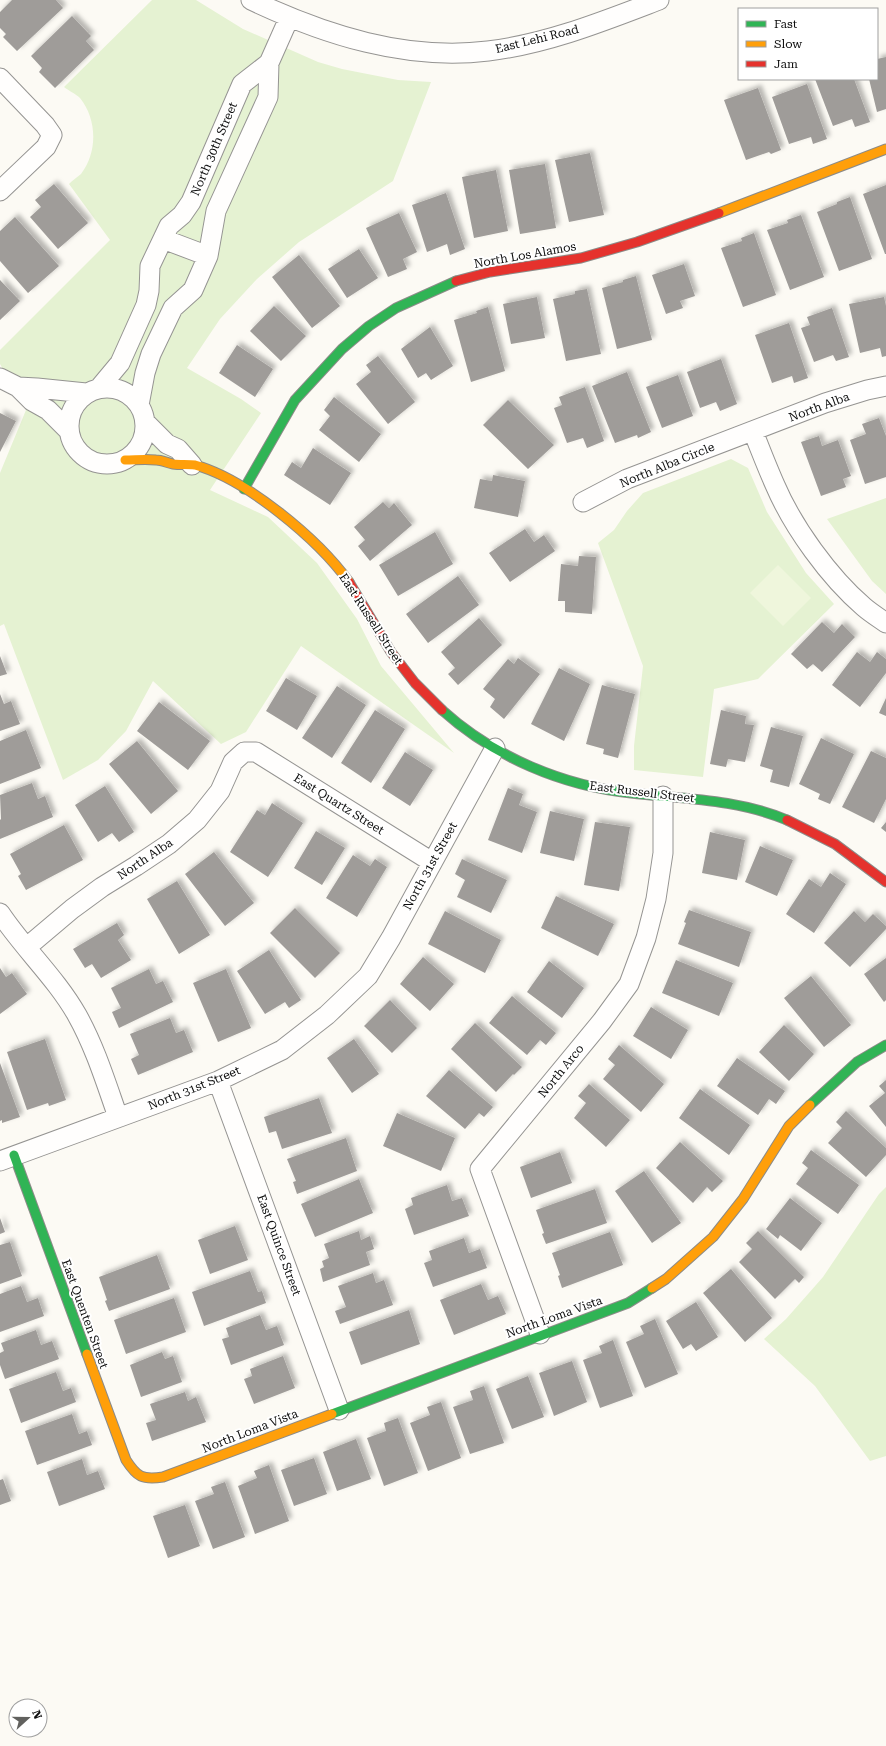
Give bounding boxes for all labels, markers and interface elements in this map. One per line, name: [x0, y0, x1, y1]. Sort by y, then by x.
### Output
legend: [738, 8, 878, 80]
text: Fast: [774, 17, 798, 31]
street label: East Lehi Road: [494, 22, 580, 56]
text: Slow: [774, 37, 802, 51]
text: Jam: [774, 57, 798, 71]
street label: North 30th Street: [188, 100, 240, 198]
street label: North Los Alamos: [473, 239, 578, 271]
street label: North Alba: [787, 389, 852, 424]
street label: North Alba Circle: [618, 439, 717, 490]
street label: East Russell Street: [336, 571, 406, 668]
street label: East Quartz Street: [291, 771, 387, 838]
street label: East Russell Street: [589, 779, 696, 805]
street label: North 31st Street: [400, 819, 460, 912]
street label: North Alba: [115, 835, 176, 883]
street label: North Arco: [535, 1042, 587, 1100]
street label: North 31st Street: [146, 1063, 243, 1113]
street label: East Quince Street: [254, 1192, 304, 1298]
street label: East Quenten Street: [59, 1258, 111, 1371]
street label: North Loma Vista: [504, 1293, 605, 1341]
street label: North Loma Vista: [200, 1406, 300, 1456]
north arrow: [8, 1698, 48, 1738]
text: N: [29, 1708, 45, 1721]

